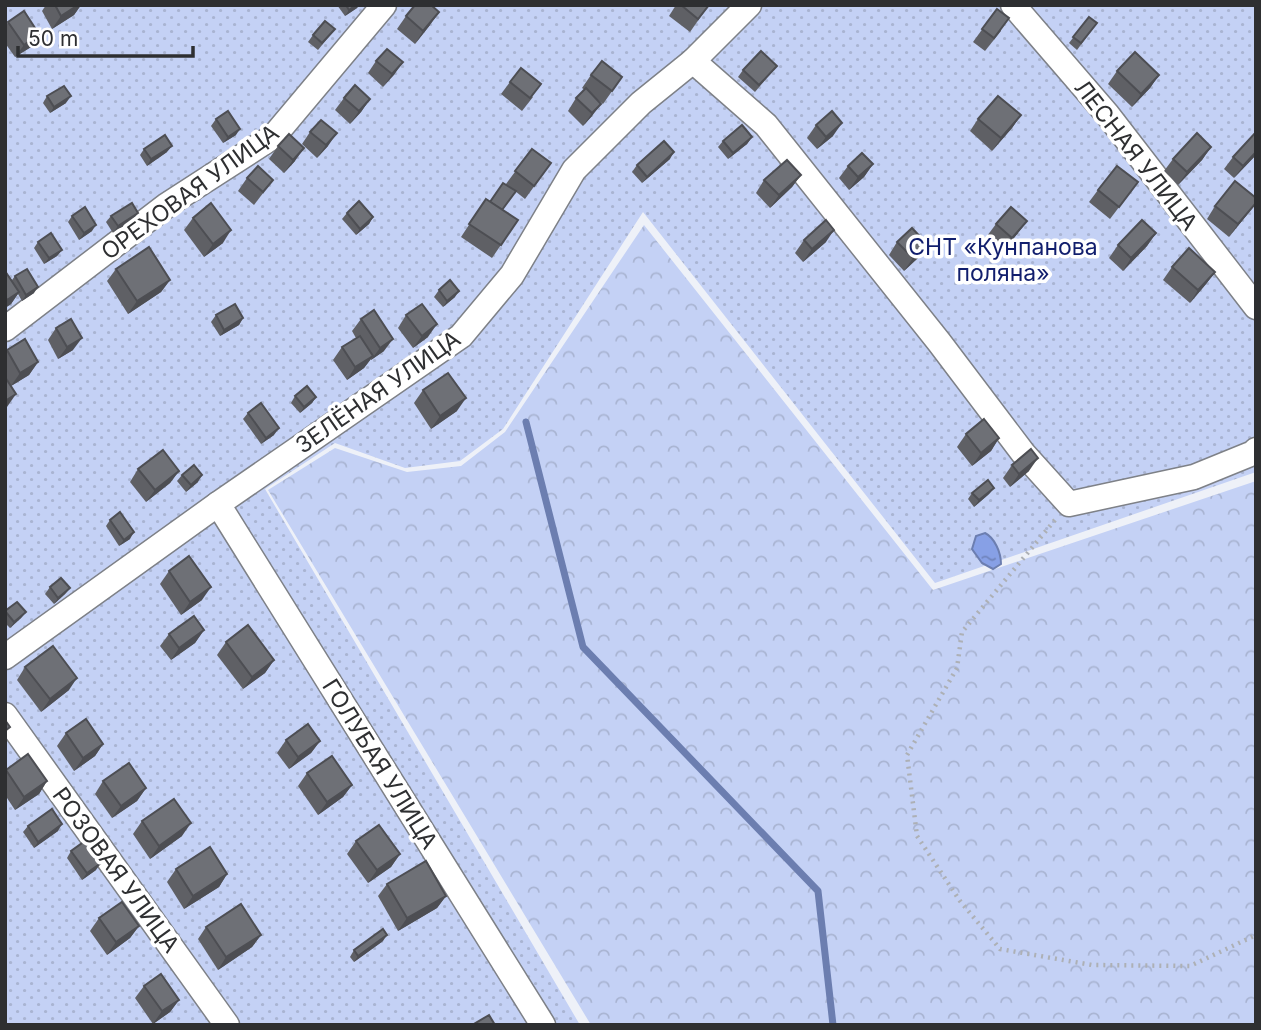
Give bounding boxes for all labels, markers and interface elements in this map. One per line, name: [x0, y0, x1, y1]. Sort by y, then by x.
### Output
scale bar: [18, 14, 192, 58]
text: 50 m: [28, 26, 78, 51]
street label: ЛЕСНАЯ УЛИЦА: [1068, 74, 1204, 236]
street label: ОРЕХОВАЯ УЛИЦА: [96, 118, 284, 266]
park label: СНТ «Кунпанова поляна»: [908, 233, 1098, 287]
street label: ЗЕЛЁНАЯ УЛИЦА: [290, 325, 466, 459]
street label: ГОЛУБАЯ УЛИЦА: [316, 674, 444, 854]
street label: РОЗОВАЯ УЛИЦА: [47, 782, 185, 958]

